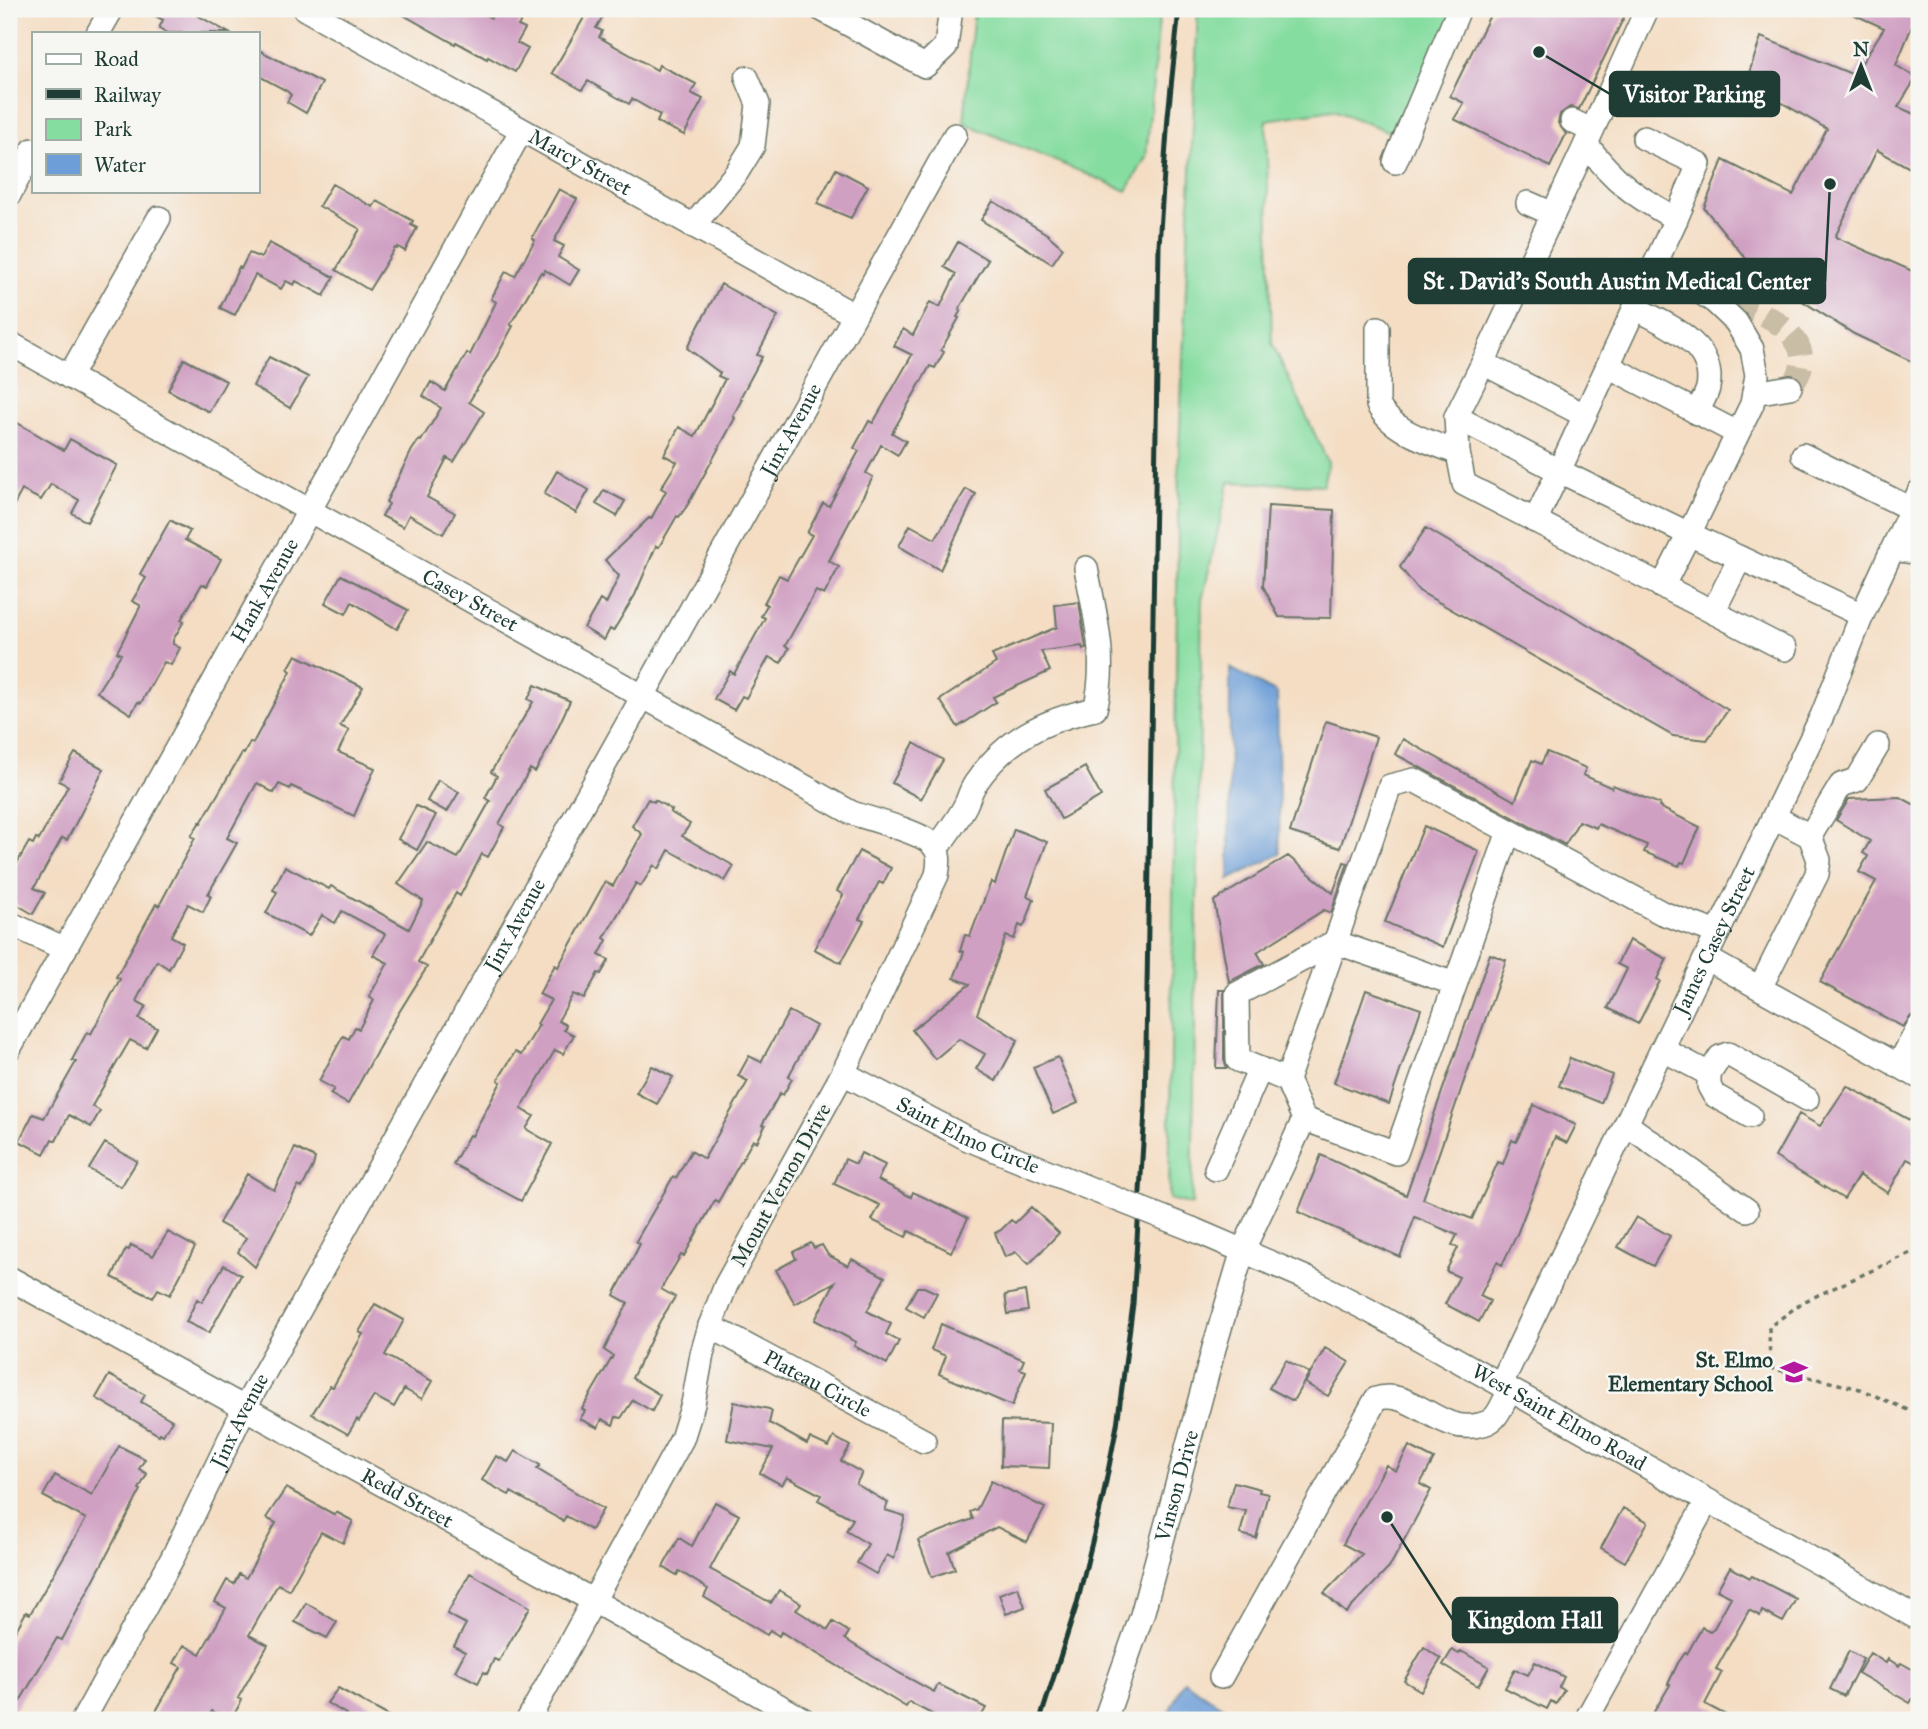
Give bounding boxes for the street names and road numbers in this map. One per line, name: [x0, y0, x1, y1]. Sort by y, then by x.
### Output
street label: Marcy Street: [524, 123, 637, 202]
street label: Jinx Avenue: [754, 378, 827, 483]
street label: Hank Avenue: [225, 533, 304, 647]
street label: Casey Street: [417, 563, 523, 638]
street label: James Casey Street: [1667, 862, 1761, 1021]
street label: Jinx Avenue: [477, 874, 551, 978]
street label: Saint Elmo Circle: [892, 1091, 1044, 1180]
street label: Mount Vernon Drive: [725, 1099, 837, 1271]
street label: Plateau Circle: [759, 1344, 876, 1423]
street label: West Saint Elmo Road: [1467, 1358, 1651, 1477]
street label: Jinx Avenue: [204, 1368, 274, 1474]
street label: Vinson Drive: [1149, 1427, 1204, 1546]
street label: Redd Street: [357, 1462, 458, 1534]

